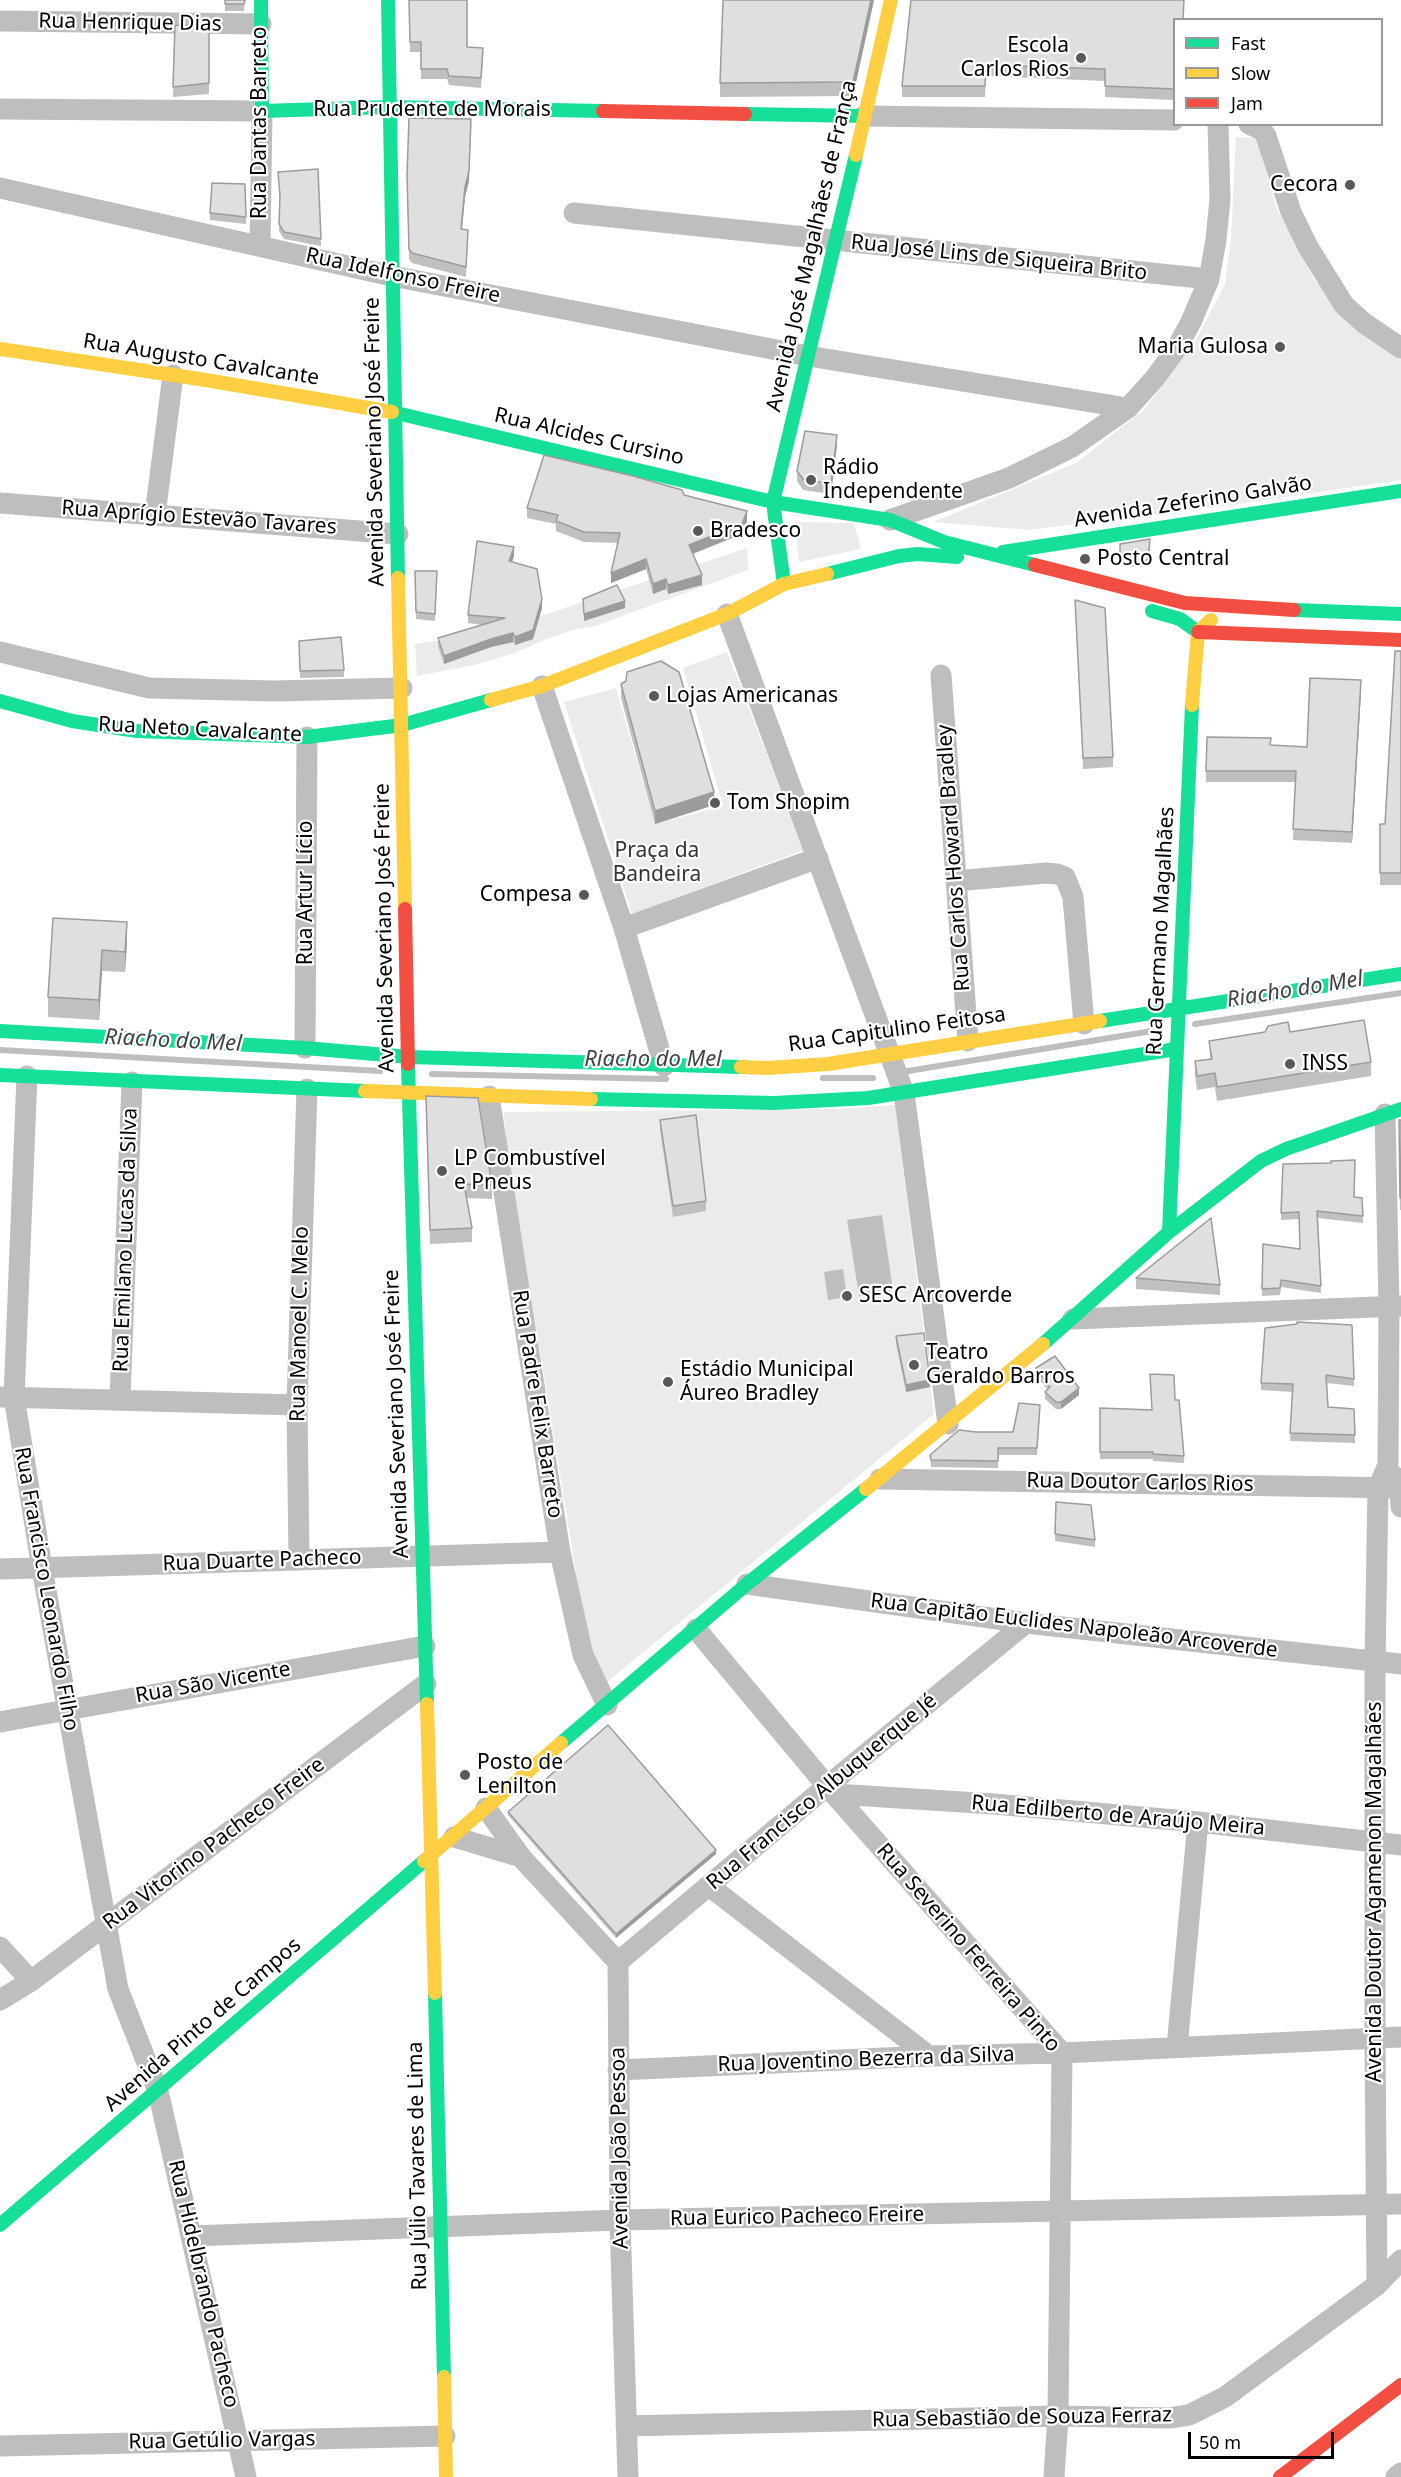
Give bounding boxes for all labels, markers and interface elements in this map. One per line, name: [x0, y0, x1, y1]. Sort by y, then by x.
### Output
street label: Rua Henrique Dias: [38, 9, 222, 37]
legend: [1173, 18, 1383, 126]
street label: Rua Dantas Barreto: [247, 27, 273, 219]
text: Fast: [1231, 31, 1266, 55]
place label: Escola Carlos Rios: [960, 33, 1069, 83]
marker: Escola Carlos Rios: [1074, 51, 1088, 65]
text: Slow: [1231, 61, 1270, 85]
street label: Avenida José Magalhães de França: [762, 78, 862, 414]
text: Jam: [1231, 91, 1263, 115]
street label: Rua Prudente de Morais: [313, 97, 551, 123]
place label: Cecora: [1270, 172, 1338, 198]
marker: Cecora: [1343, 178, 1357, 192]
street label: Rua José Lins de Siqueira Brito: [850, 230, 1148, 286]
street label: Rua Idelfonso Freire: [303, 243, 503, 309]
street label: Avenida Severiano José Freire: [360, 297, 390, 587]
street label: Rua Augusto Cavalcante: [81, 329, 321, 391]
place label: Maria Gulosa: [1138, 334, 1268, 360]
marker: Maria Gulosa: [1273, 340, 1287, 354]
street label: Rua Alcides Cursino: [492, 403, 686, 471]
place label: Rádio Independente: [823, 455, 963, 505]
street label: Avenida Zeferino Galvão: [1072, 471, 1314, 533]
marker: Rádio Independente: [804, 473, 818, 487]
street label: Rua Aprígio Estevão Tavares: [60, 496, 338, 540]
place label: Bradesco: [710, 518, 801, 544]
marker: Bradesco: [691, 524, 705, 538]
place label: Posto Central: [1097, 546, 1229, 572]
marker: Posto Central: [1078, 552, 1092, 566]
place label: Lojas Americanas: [666, 683, 838, 709]
marker: Lojas Americanas: [647, 689, 661, 703]
street label: Rua Neto Cavalcante: [97, 712, 303, 748]
street label: Rua Carlos Howard Bradley: [932, 724, 976, 992]
street label: Avenida Severiano José Freire: [370, 783, 400, 1073]
place label: Tom Shopim: [727, 790, 850, 816]
marker: Tom Shopim: [708, 796, 722, 810]
street label: Rua Germano Magalhães: [1142, 806, 1180, 1056]
street label: Rua Artur Lício: [293, 821, 319, 965]
park label: Praça da Bandeira: [613, 838, 701, 888]
place label: Compesa: [480, 882, 572, 908]
marker: Compesa: [577, 888, 591, 902]
water label: Riacho do Mel: [1225, 966, 1365, 1014]
street label: Rua Capitulino Feitosa: [787, 1002, 1007, 1058]
water label: Riacho do Mel: [104, 1024, 242, 1058]
water label: Riacho do Mel: [584, 1047, 722, 1073]
place label: INSS: [1302, 1051, 1348, 1077]
marker: INSS: [1283, 1057, 1297, 1071]
street label: Rua Emilano Lucas da Silva: [109, 1107, 143, 1373]
place label: LP Combustível e Pneus: [454, 1146, 606, 1196]
marker: LP Combustível e Pneus: [435, 1164, 449, 1178]
street label: Rua Manoel C. Melo: [286, 1226, 314, 1422]
street label: Avenida Severiano José Freire: [379, 1269, 415, 1559]
place label: SESC Arcoverde: [859, 1283, 1012, 1309]
street label: Rua Padre Felix Barreto: [506, 1288, 568, 1520]
marker: SESC Arcoverde: [840, 1289, 854, 1303]
place label: Teatro Geraldo Barros: [926, 1340, 1075, 1390]
place label: Estádio Municipal Áureo Bradley: [680, 1357, 854, 1407]
marker: Teatro Geraldo Barros: [907, 1358, 921, 1372]
marker: Estádio Municipal Áureo Bradley: [661, 1375, 675, 1389]
street label: Rua Francisco Leonardo Filho: [9, 1445, 83, 1733]
street label: Rua Doutor Carlos Rios: [1026, 1468, 1254, 1498]
street label: Rua Duarte Pacheco: [162, 1545, 362, 1577]
street label: Rua Capitão Euclides Napoleão Arcoverde: [869, 1589, 1279, 1663]
street label: Rua São Vicente: [133, 1657, 293, 1709]
street label: Rua Francisco Albuquerque Jé: [702, 1688, 942, 1896]
street label: Avenida Doutor Agamenon Magalhães: [1362, 1701, 1388, 2083]
place label: Posto de Lenilton: [477, 1750, 563, 1800]
street label: Rua Vitorino Pacheco Freire: [98, 1752, 330, 1936]
marker: Posto de Lenilton: [458, 1768, 472, 1782]
street label: Rua Edilberto de Araújo Meira: [970, 1791, 1266, 1841]
street label: Rua Severino Ferreira Pinto: [871, 1839, 1065, 2057]
street label: Avenida Pinto de Campos: [100, 1933, 306, 2117]
street label: Rua Júlio Tavares de Lima: [403, 2041, 433, 2291]
street label: Rua Joventino Bezerra da Silva: [717, 2042, 1015, 2078]
street label: Avenida João Pessoa: [606, 2047, 634, 2249]
street label: Rua Hidelbrando Pacheco: [162, 2158, 244, 2410]
street label: Rua Eurico Pacheco Freire: [670, 2202, 924, 2232]
street label: Rua Sebastião de Souza Ferraz: [872, 2403, 1172, 2433]
scale bar: [1191, 2420, 1336, 2458]
street label: Rua Getúlio Vargas: [128, 2427, 316, 2455]
text: 50 m: [1199, 2430, 1241, 2454]

